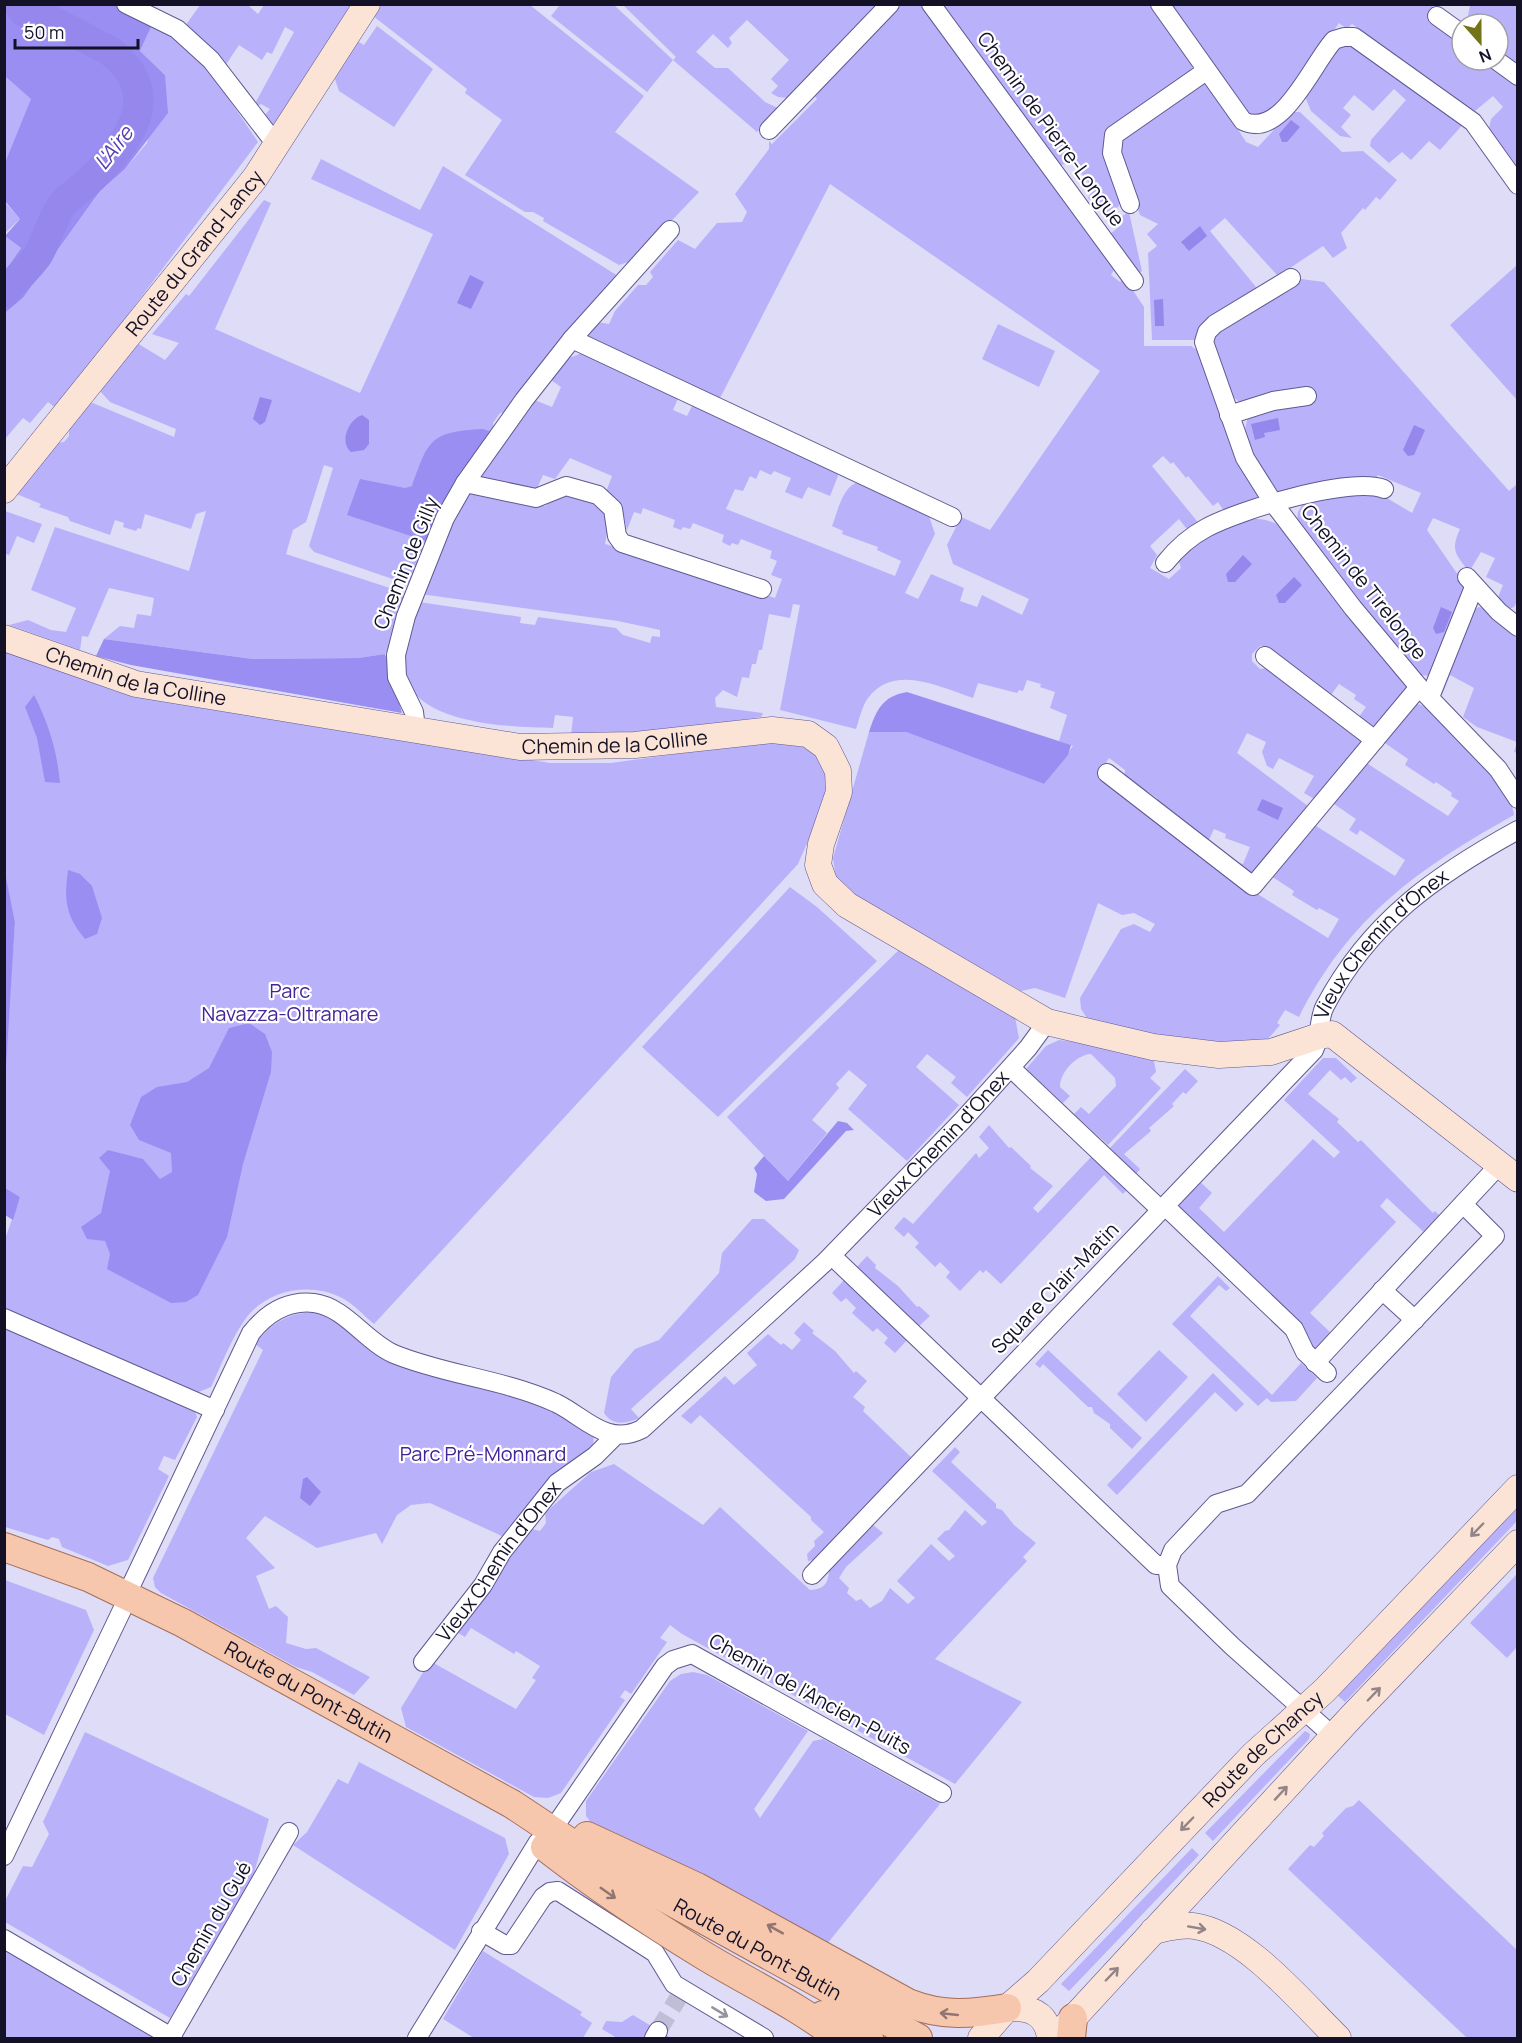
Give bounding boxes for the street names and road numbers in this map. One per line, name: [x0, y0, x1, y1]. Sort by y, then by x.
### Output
street label: Chemin de Pierre-Longue: [972, 26, 1131, 232]
street label: Route du Grand-Lancy: [119, 165, 270, 342]
street label: Chemin de Gilly: [367, 492, 445, 633]
street label: Chemin de Tirelonge: [1295, 499, 1433, 665]
street label: Chemin de la Colline: [42, 640, 228, 712]
street label: Chemin de la Colline: [522, 723, 709, 760]
street label: Vieux Chemin d'Onex: [1307, 862, 1454, 1022]
street label: Vieux Chemin d'Onex: [861, 1064, 1015, 1223]
street label: Square Clair-Matin: [985, 1216, 1124, 1359]
street label: Vieux Chemin d'Onex: [430, 1475, 567, 1647]
street label: Chemin de l'Ancien-Puits: [704, 1627, 916, 1760]
street label: Route du Pont-Butin: [220, 1634, 398, 1749]
street label: Route de Chancy: [1196, 1684, 1329, 1813]
street label: Chemin du Gué: [164, 1856, 257, 1991]
street label: Route du Pont-Butin: [669, 1892, 847, 2006]

